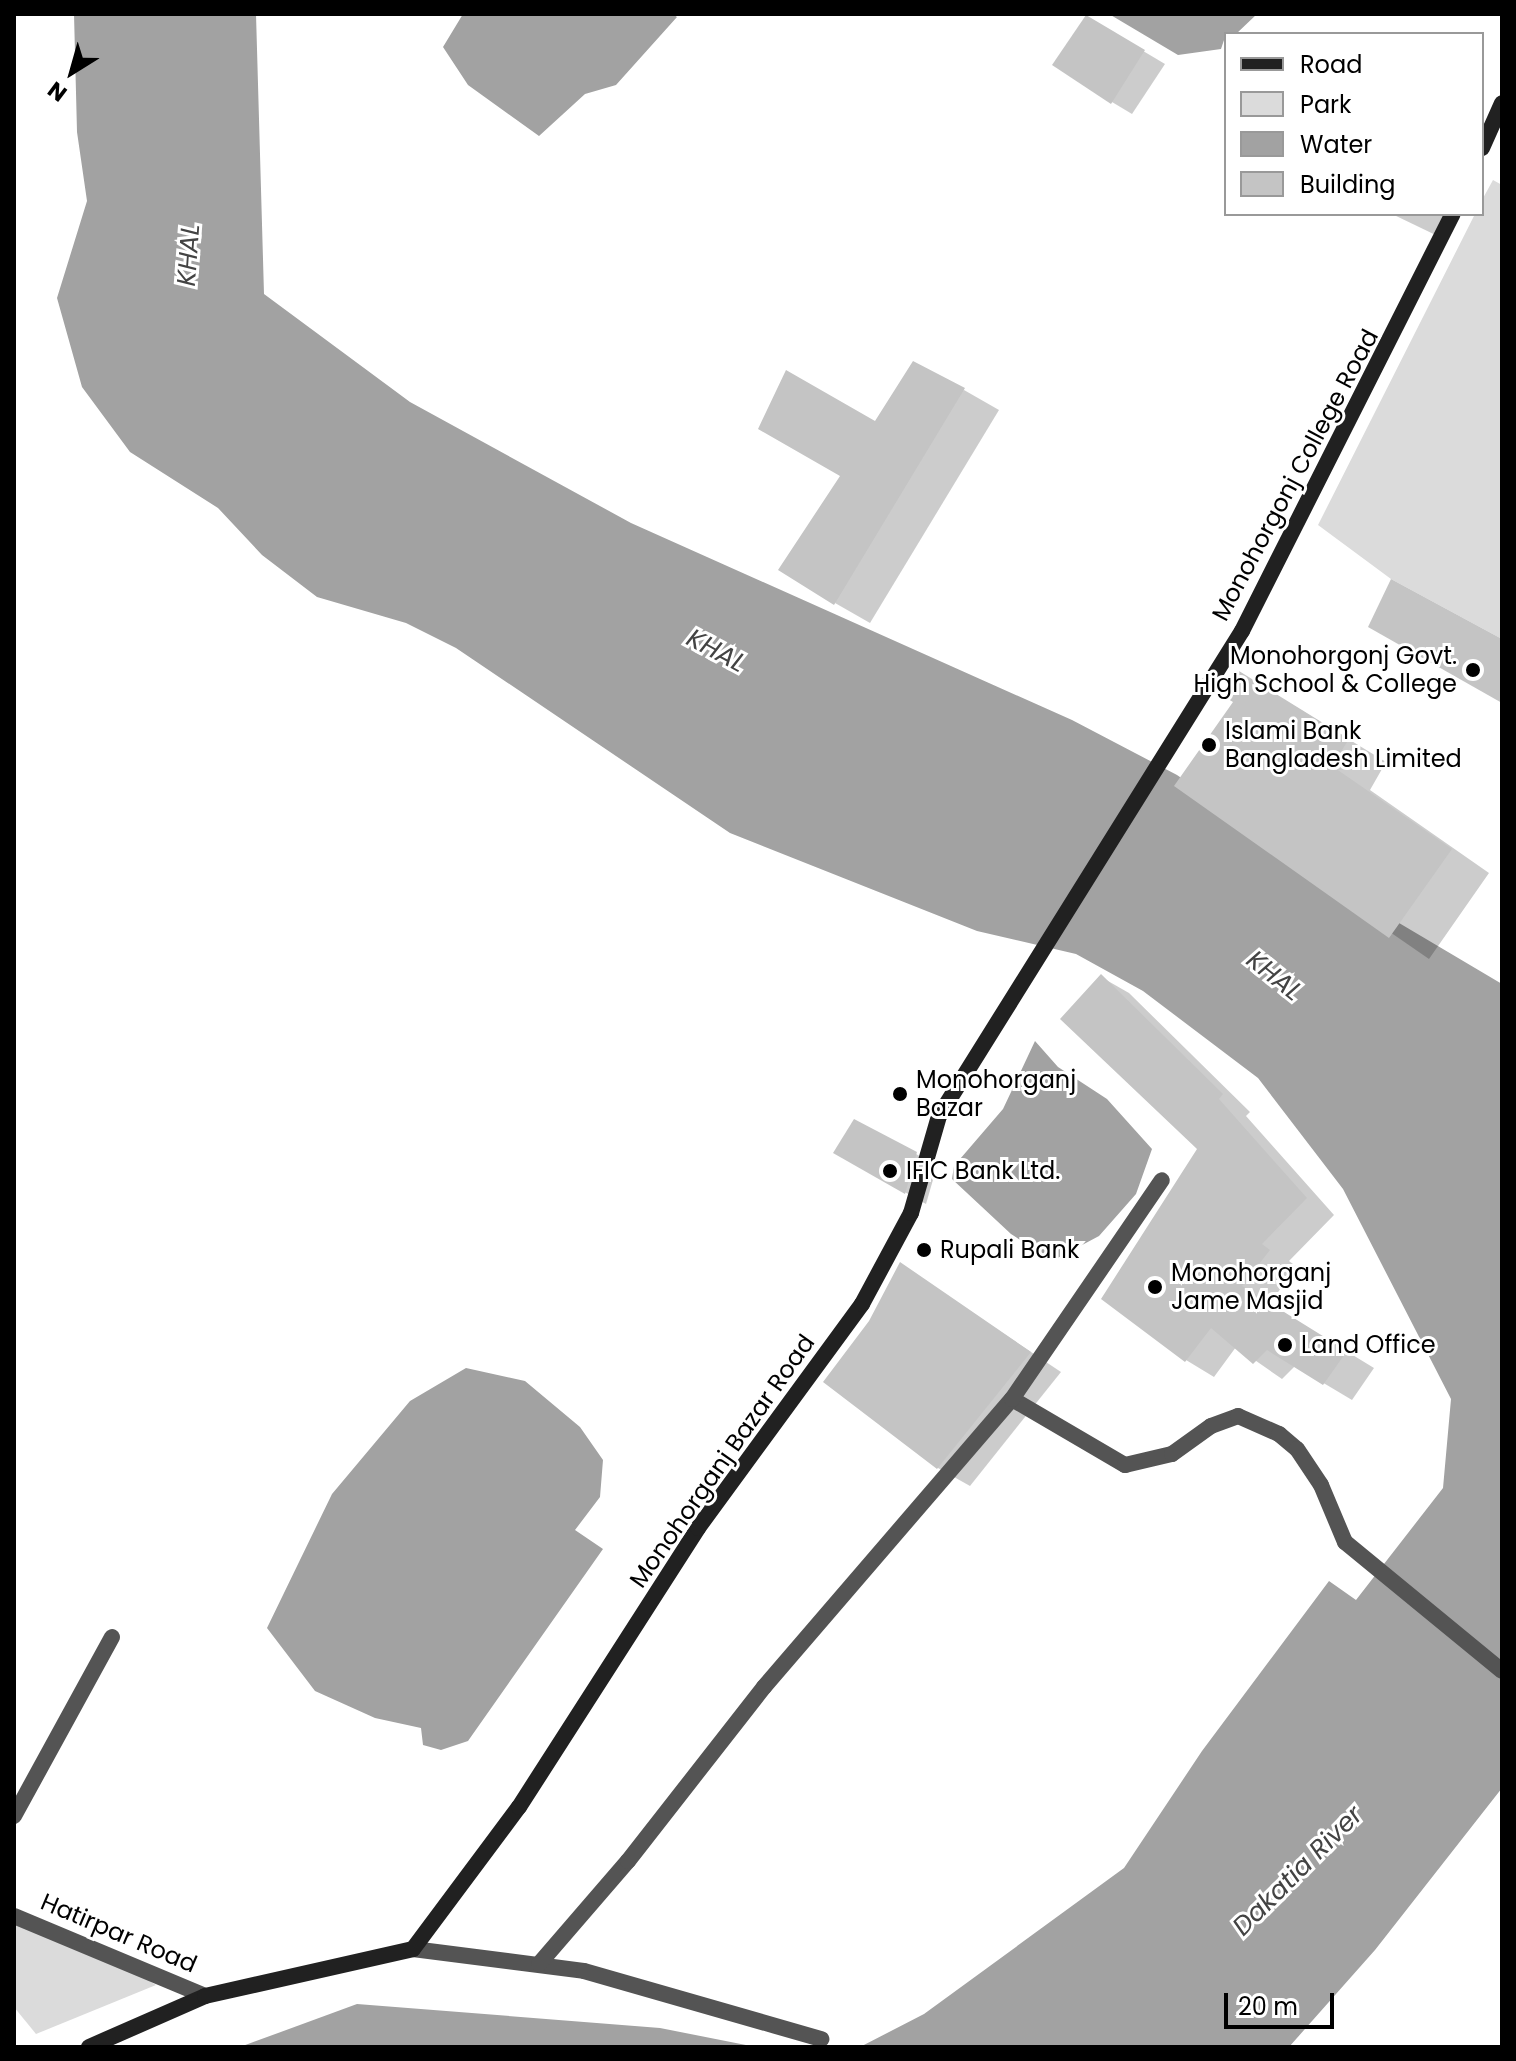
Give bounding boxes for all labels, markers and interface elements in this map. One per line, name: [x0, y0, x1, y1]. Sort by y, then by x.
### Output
north arrow: [32, 32, 112, 112]
legend: [1224, 32, 1484, 216]
text: Road: [1300, 48, 1362, 81]
text: N: [41, 74, 73, 109]
text: Park: [1300, 88, 1351, 121]
text: Water: [1300, 128, 1372, 161]
text: Building: [1300, 168, 1396, 201]
water label: KHAL: [171, 223, 207, 287]
street label: Monohorgonj College Road: [1206, 324, 1384, 626]
water label: KHAL: [681, 623, 751, 679]
place label: Monohorgonj Govt. High School & College: [1194, 642, 1457, 698]
marker: Monohorgonj Govt. High School & College: [1464, 661, 1482, 679]
place label: Islami Bank Bangladesh Limited: [1225, 717, 1462, 773]
marker: Islami Bank Bangladesh Limited: [1200, 736, 1218, 754]
water label: KHAL: [1240, 944, 1308, 1008]
place label: Monohorganj Bazar: [916, 1066, 1076, 1122]
marker: Monohorganj Bazar: [891, 1085, 909, 1103]
place label: IFIC Bank Ltd.: [906, 1157, 1060, 1185]
marker: IFIC Bank Ltd.: [881, 1162, 899, 1180]
place label: Rupali Bank: [940, 1236, 1079, 1264]
marker: Rupali Bank: [915, 1241, 933, 1259]
place label: Monohorganj Jame Masjid: [1171, 1259, 1331, 1315]
marker: Monohorganj Jame Masjid: [1146, 1278, 1164, 1296]
street label: Monohorganj Bazar Road: [623, 1329, 821, 1593]
place label: Land Office: [1301, 1331, 1436, 1359]
marker: Land Office: [1276, 1336, 1294, 1354]
water label: Dakatia River: [1227, 1800, 1369, 1942]
street label: Hatirpar Road: [37, 1887, 201, 1979]
scale bar: [1228, 1977, 1338, 2027]
text: 20 m: [1238, 1990, 1298, 2023]

